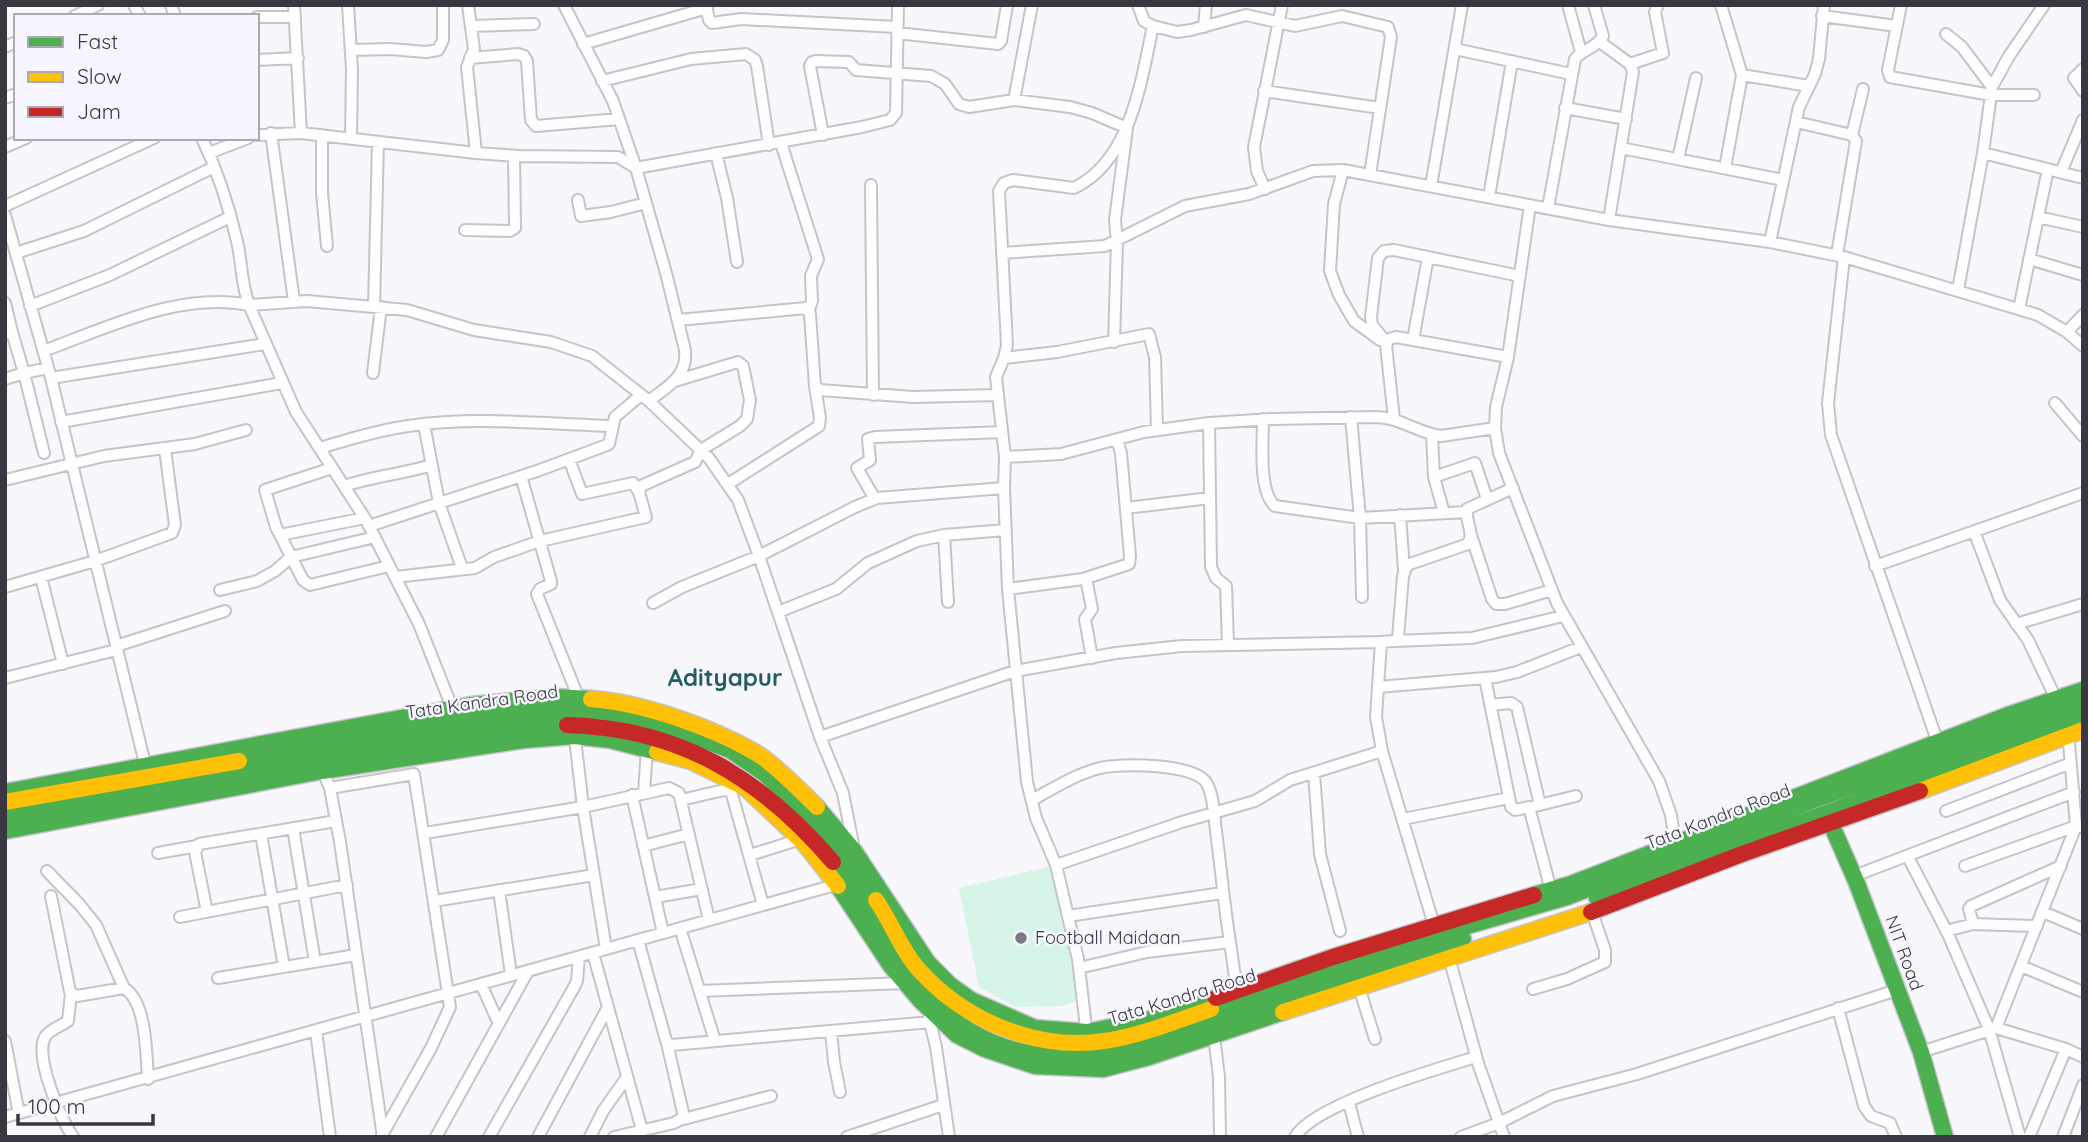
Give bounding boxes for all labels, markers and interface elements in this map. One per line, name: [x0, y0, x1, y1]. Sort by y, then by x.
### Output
legend: [14, 14, 259, 140]
text: Fast: [77, 28, 118, 54]
text: Slow: [77, 63, 122, 89]
text: Jam: [77, 98, 121, 124]
district label: Adityapur: [668, 662, 782, 692]
street label: Tata Kandra Road: [404, 679, 560, 724]
street label: Tata Kandra Road: [1642, 778, 1794, 855]
street label: NIT Road: [1880, 912, 1929, 993]
place label: Football Maidaan: [1035, 926, 1181, 949]
marker: Football Maidaan: [1013, 930, 1029, 946]
street label: Tata Kandra Road: [1105, 963, 1259, 1030]
scale bar: [18, 1082, 152, 1126]
text: 100 m: [28, 1093, 86, 1119]

